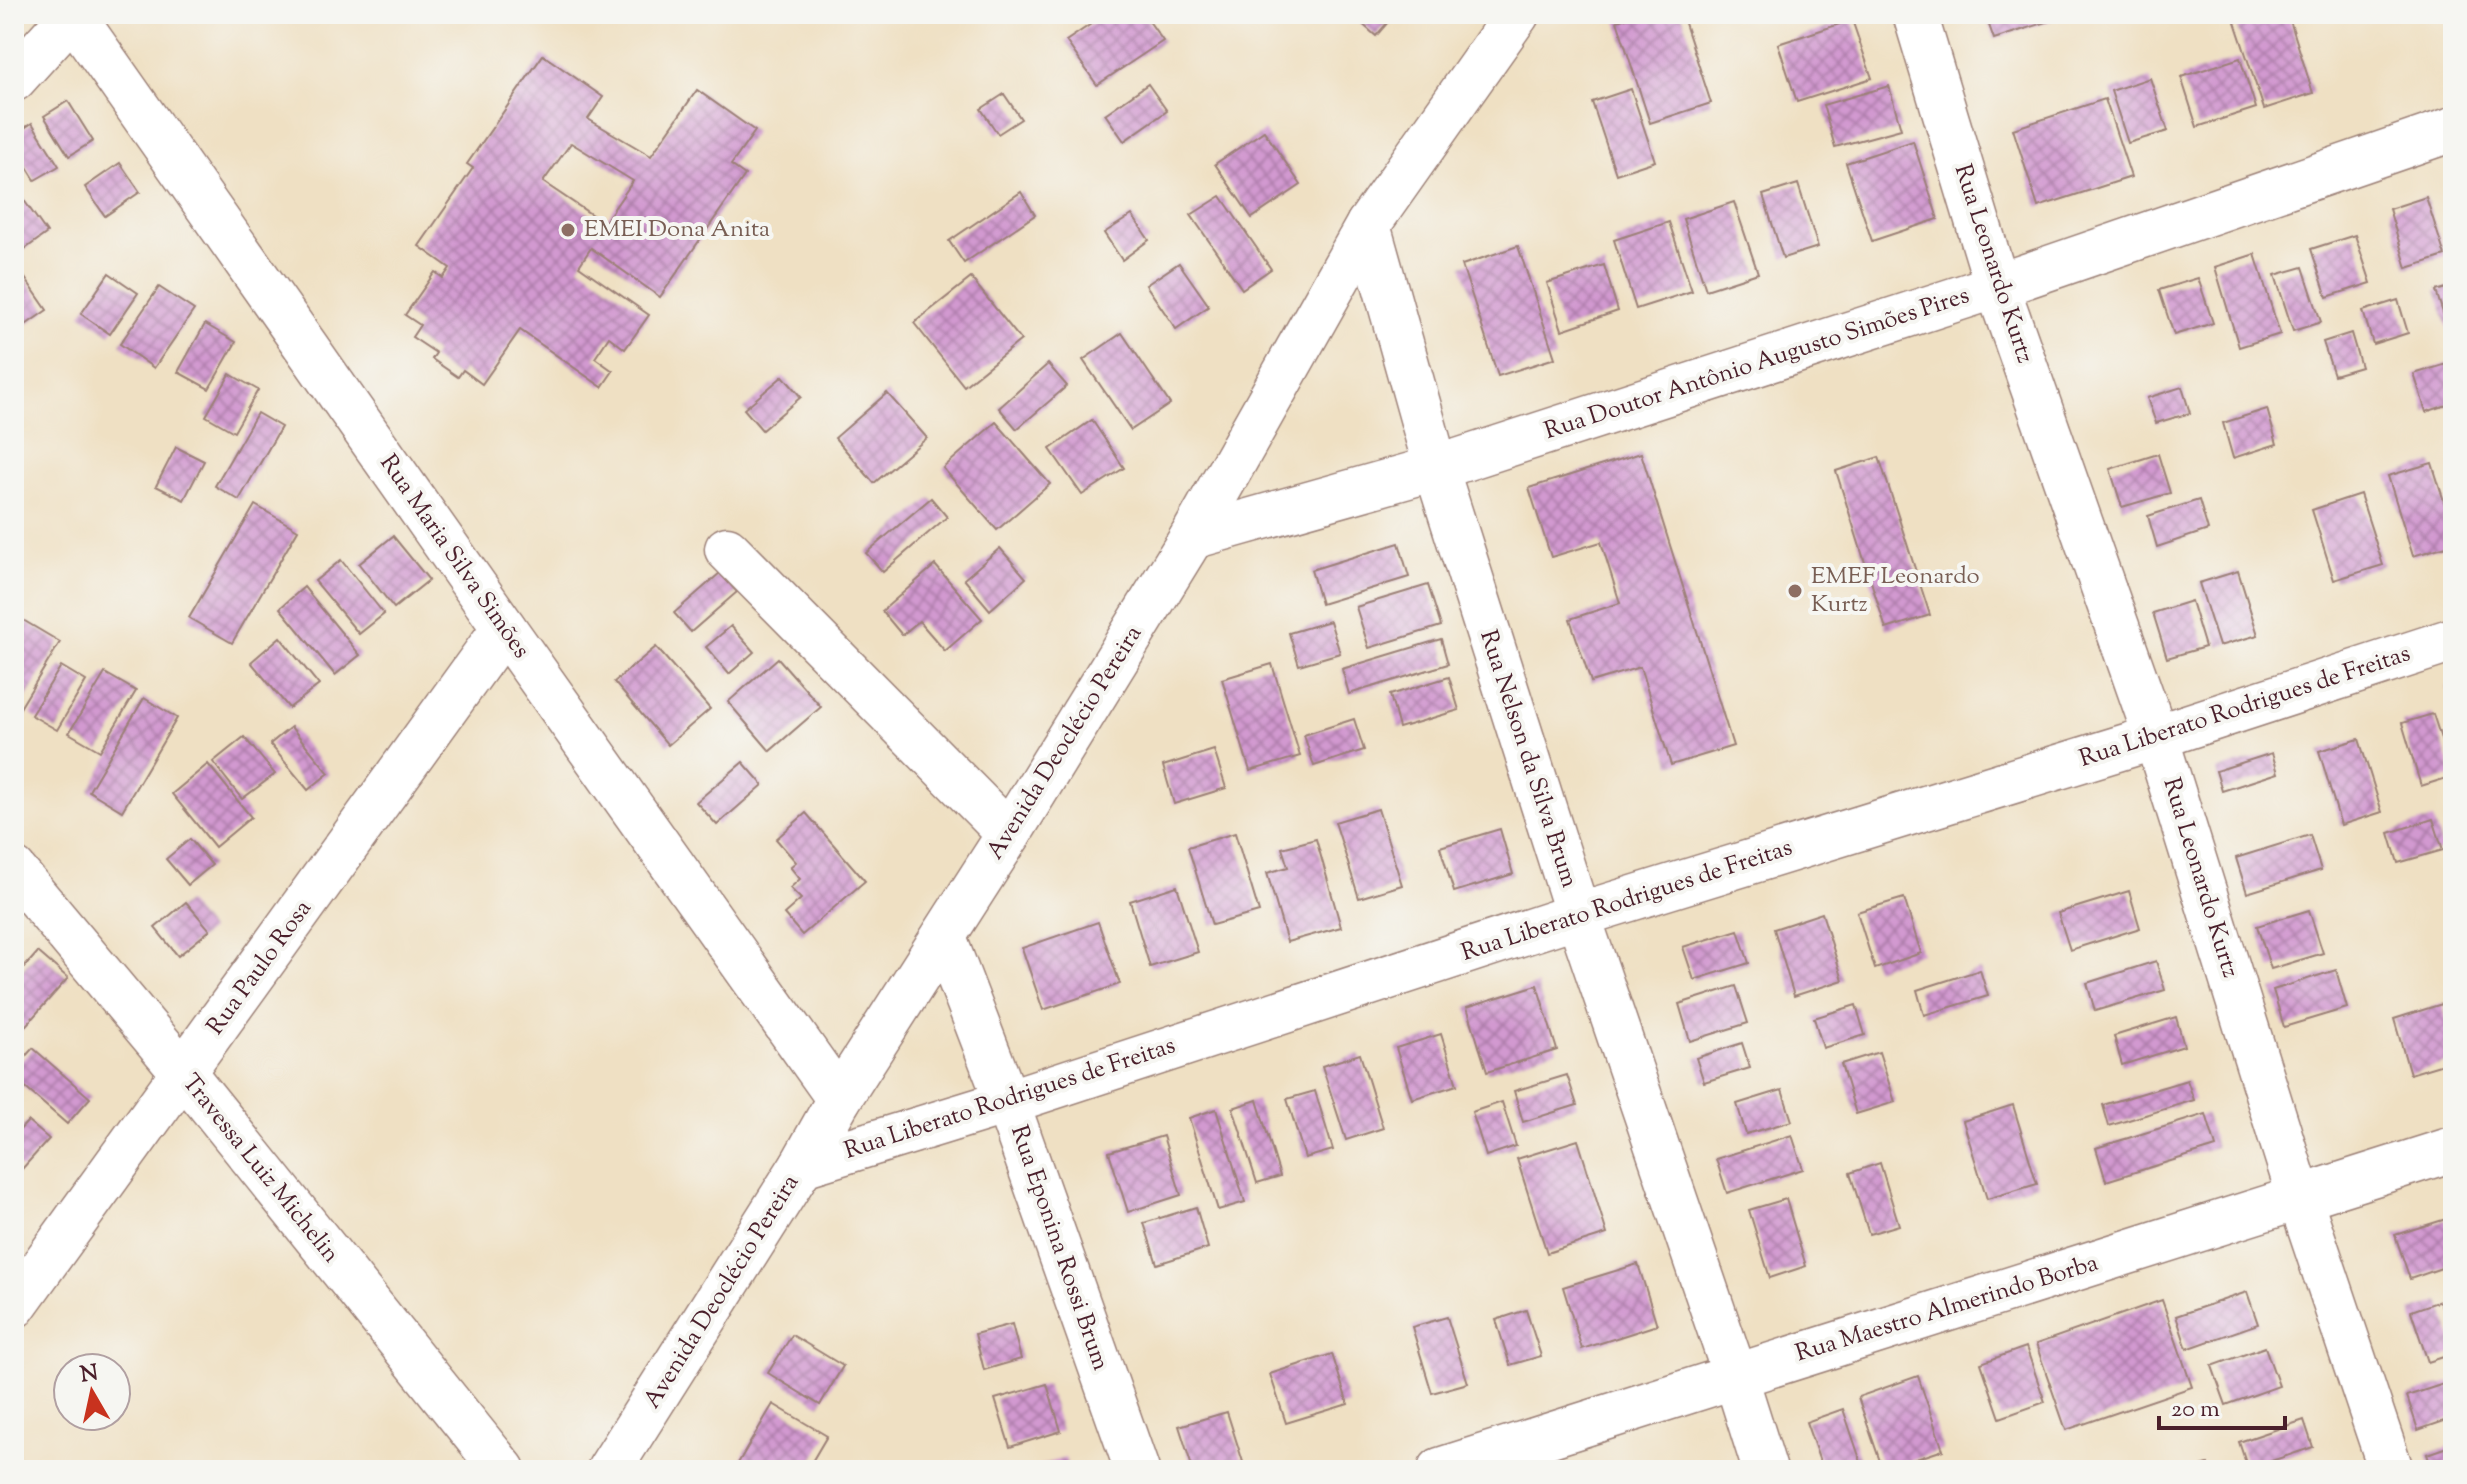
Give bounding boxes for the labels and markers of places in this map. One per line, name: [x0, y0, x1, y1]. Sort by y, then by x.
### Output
place label: EMEI Dona Anita: [584, 213, 770, 247]
marker: EMEI Dona Anita: [559, 221, 577, 239]
place label: EMEF Leonardo Kurtz: [1811, 560, 1980, 622]
marker: EMEF Leonardo Kurtz: [1786, 582, 1804, 600]

